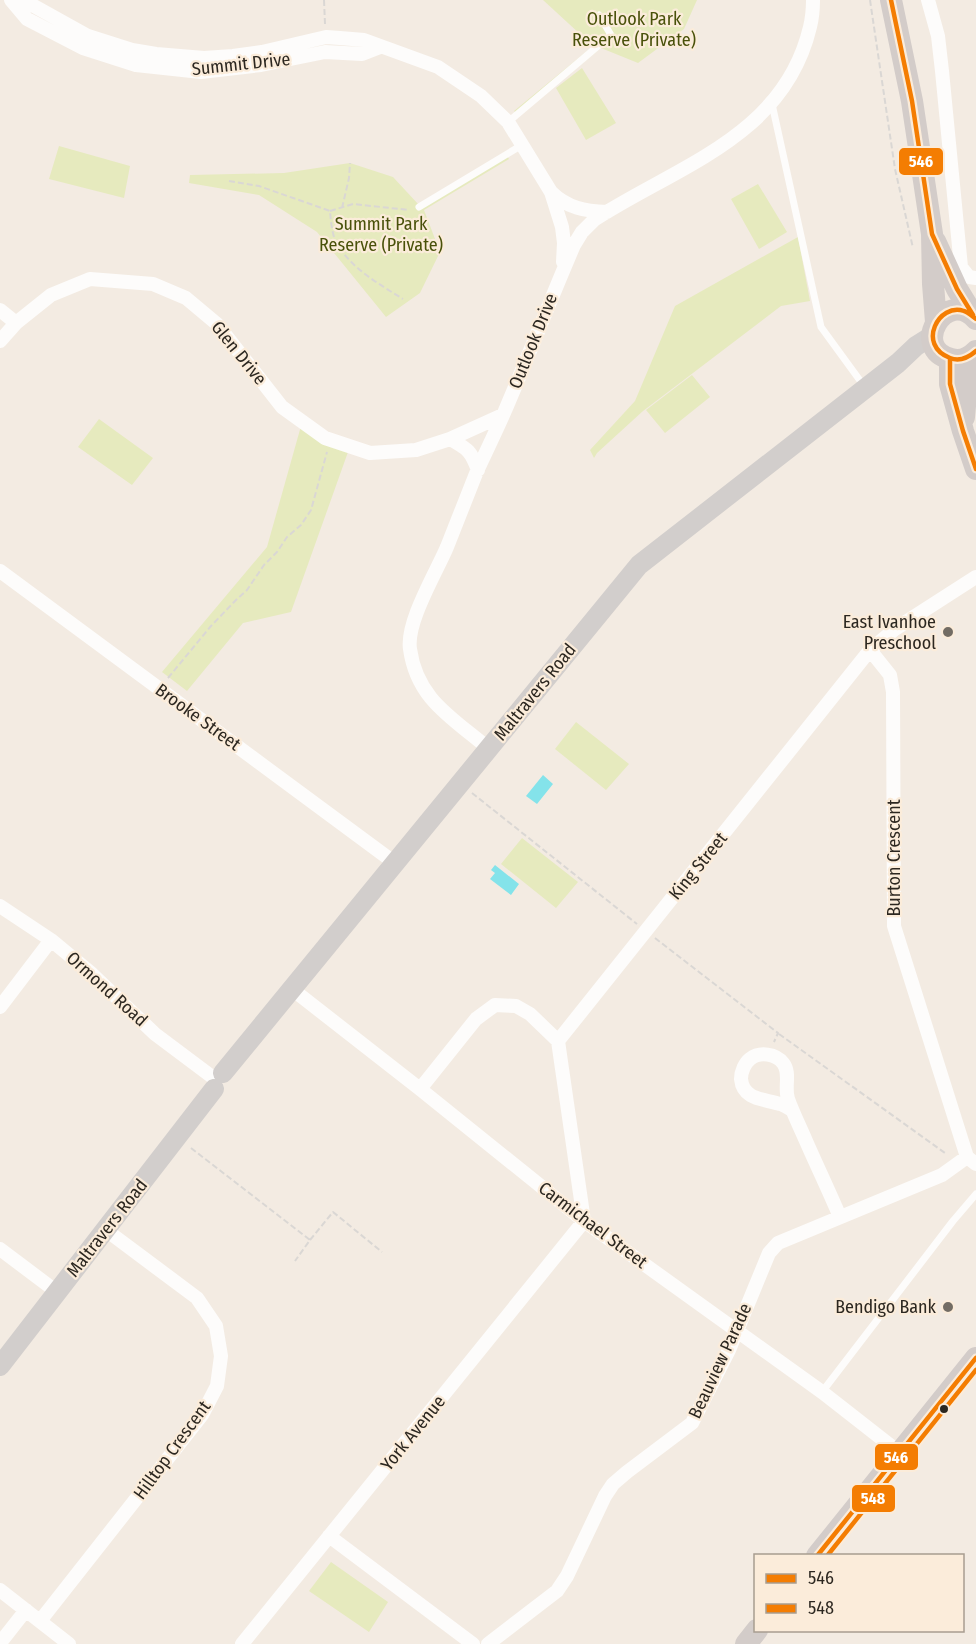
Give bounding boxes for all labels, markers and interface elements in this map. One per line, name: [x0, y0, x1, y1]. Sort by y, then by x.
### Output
park label: Outlook Park Reserve (Private): [572, 8, 696, 51]
street label: Summit Drive: [191, 48, 291, 80]
line badge: 546: [898, 147, 944, 176]
text: 546: [909, 152, 933, 171]
park label: Summit Park Reserve (Private): [319, 213, 443, 256]
street label: Outlook Drive: [504, 290, 562, 392]
street label: Glen Drive: [207, 317, 271, 389]
place label: East Ivanhoe Preschool: [843, 611, 936, 654]
marker: East Ivanhoe Preschool: [941, 625, 955, 639]
street label: Maltravers Road: [489, 639, 581, 745]
street label: Brooke Street: [151, 679, 245, 755]
street label: Burton Crescent: [883, 799, 905, 917]
street label: King Street: [664, 828, 732, 904]
street label: Ormond Road: [62, 947, 152, 1031]
street label: Maltravers Road: [62, 1175, 152, 1281]
street label: Carmichael Street: [534, 1177, 652, 1273]
place label: Bendigo Bank: [835, 1296, 937, 1318]
street label: Beauview Parade: [684, 1300, 756, 1422]
marker: Bendigo Bank: [941, 1300, 955, 1314]
street label: York Avenue: [376, 1391, 450, 1475]
street label: Hilltop Crescent: [129, 1396, 215, 1504]
unlabelled marker: [938, 1403, 950, 1415]
line badge: 546: [874, 1443, 919, 1471]
text: 546: [884, 1448, 908, 1467]
line badge: 548: [851, 1484, 896, 1513]
text: 548: [861, 1489, 886, 1508]
legend: [754, 1554, 964, 1632]
text: 546: [808, 1567, 834, 1589]
text: 548: [808, 1597, 834, 1619]

